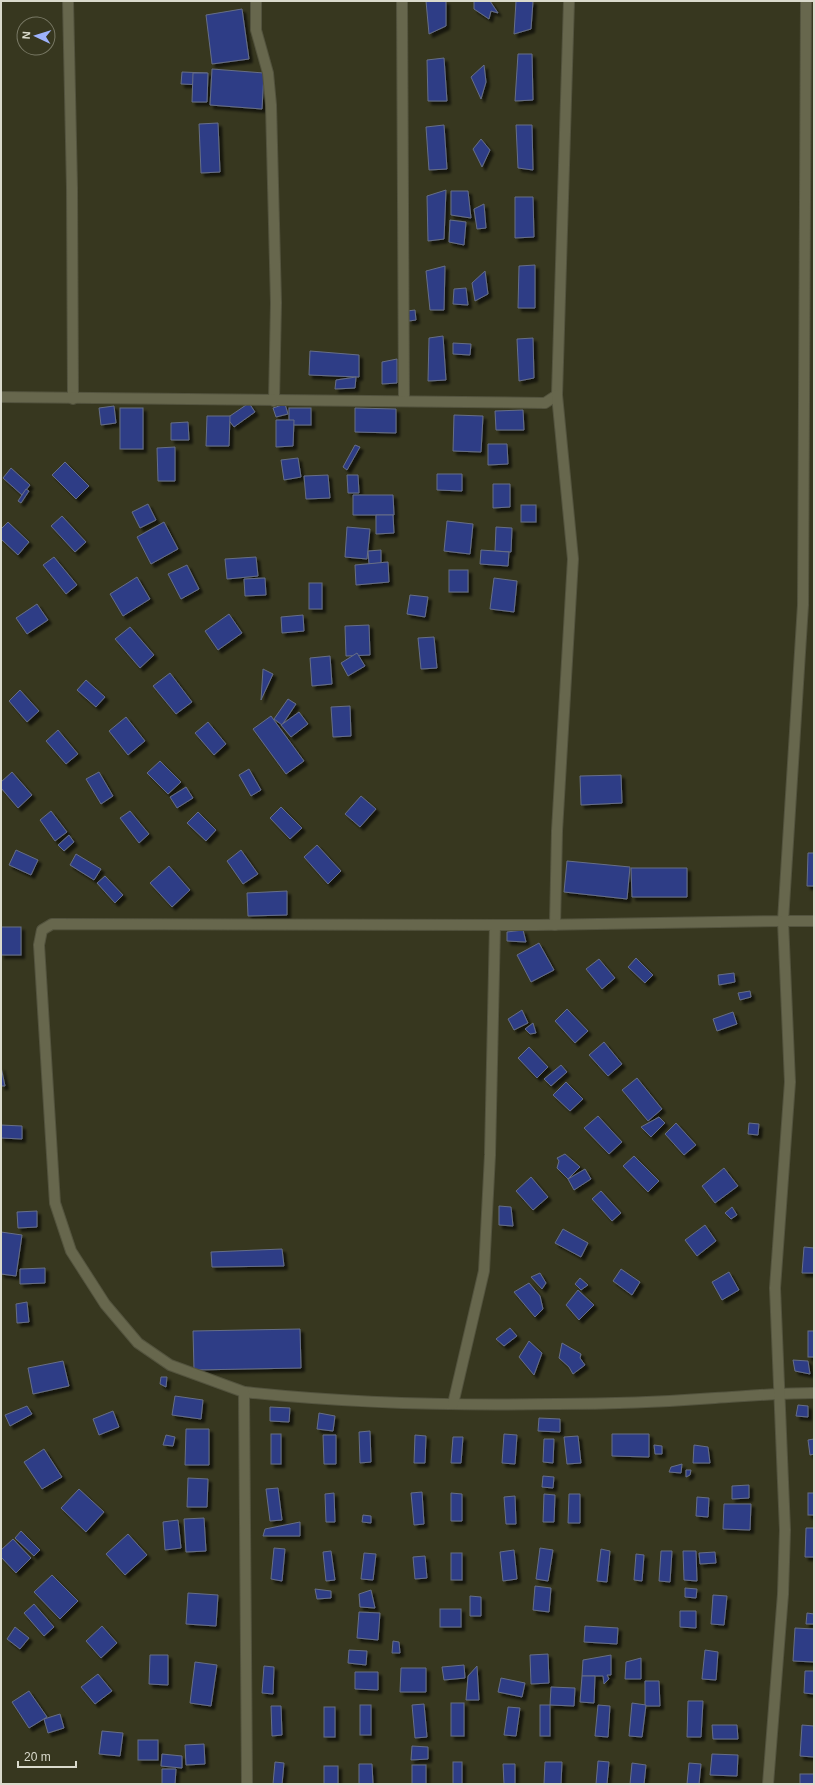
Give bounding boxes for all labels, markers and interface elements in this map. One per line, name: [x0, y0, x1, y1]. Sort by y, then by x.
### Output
north arrow: [16, 16, 56, 56]
text: N: [20, 31, 32, 40]
scale bar: [18, 1743, 76, 1769]
text: 20 m: [24, 1750, 51, 1764]

